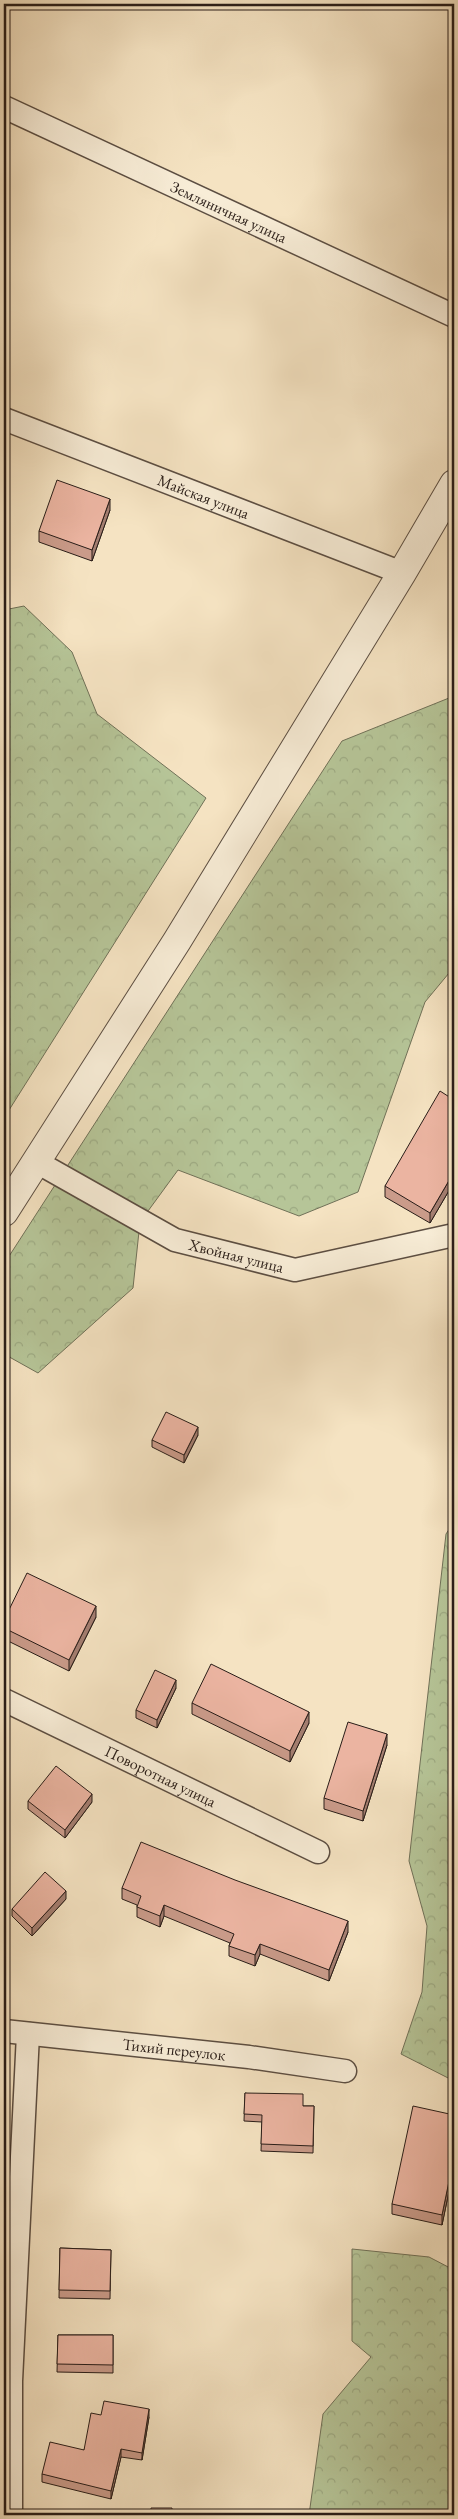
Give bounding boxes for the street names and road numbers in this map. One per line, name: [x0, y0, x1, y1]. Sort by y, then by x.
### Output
street label: Земляничная улица: [167, 176, 291, 248]
street label: Майская улица: [154, 469, 253, 524]
street label: Хвойная улица: [186, 1234, 286, 1278]
street label: Поворотная улица: [101, 1740, 220, 1812]
street label: Тихий переулок: [122, 2034, 227, 2065]

